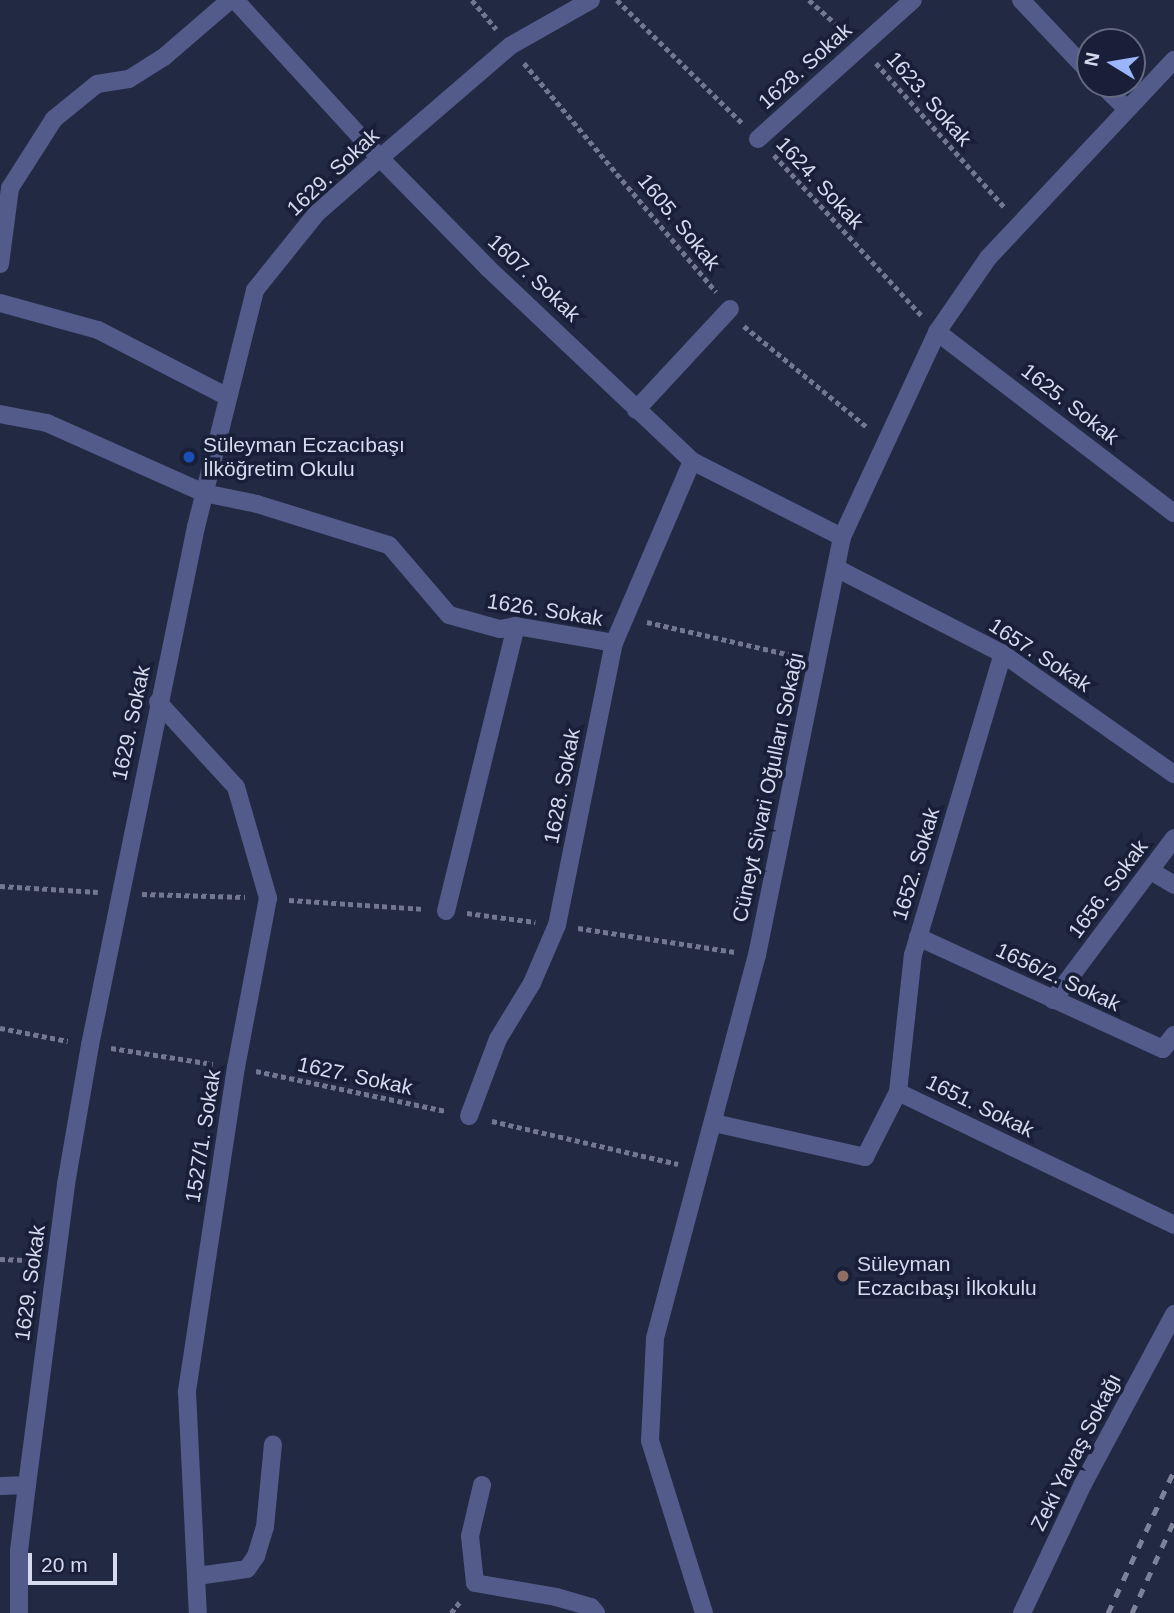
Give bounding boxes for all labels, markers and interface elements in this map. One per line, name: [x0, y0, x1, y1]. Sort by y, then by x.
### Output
street label: 1628. Sokak: [753, 18, 857, 114]
north arrow: [1076, 28, 1146, 98]
street label: 1623. Sokak: [881, 47, 977, 151]
text: N: [1080, 51, 1103, 68]
street label: 1629. Sokak: [282, 123, 384, 221]
street label: 1624. Sokak: [771, 132, 869, 234]
street label: 1605. Sokak: [632, 169, 726, 275]
street label: 1607. Sokak: [483, 229, 585, 327]
street label: 1625. Sokak: [1016, 358, 1124, 450]
place label: Süleyman Eczacıbaşı İlköğretim Okulu: [203, 432, 405, 482]
marker: Süleyman Eczacıbaşı İlköğretim Okulu: [181, 449, 197, 465]
street label: 1626. Sokak: [485, 588, 605, 632]
street label: 1657. Sokak: [984, 613, 1096, 697]
street label: Cüneyt Sivari Oğulları Sokağı: [727, 650, 809, 924]
street label: 1629. Sokak: [107, 663, 155, 783]
street label: 1628. Sokak: [538, 726, 586, 846]
street label: 1652. Sokak: [887, 804, 945, 924]
street label: 1656. Sokak: [1063, 835, 1153, 943]
street label: 1656/2. Sokak: [992, 937, 1124, 1017]
street label: 1627. Sokak: [295, 1052, 415, 1100]
street label: 1527/1. Sokak: [180, 1068, 226, 1204]
street label: 1651. Sokak: [922, 1069, 1038, 1143]
street label: 1629. Sokak: [9, 1223, 51, 1343]
place label: Süleyman Eczacıbaşı İlkokulu: [857, 1251, 1037, 1301]
marker: Süleyman Eczacıbaşı İlkokulu: [835, 1268, 851, 1284]
street label: Zeki Yavaş Sokağı: [1025, 1369, 1127, 1535]
scale bar: [32, 1540, 121, 1584]
text: 20 m: [41, 1553, 88, 1576]

